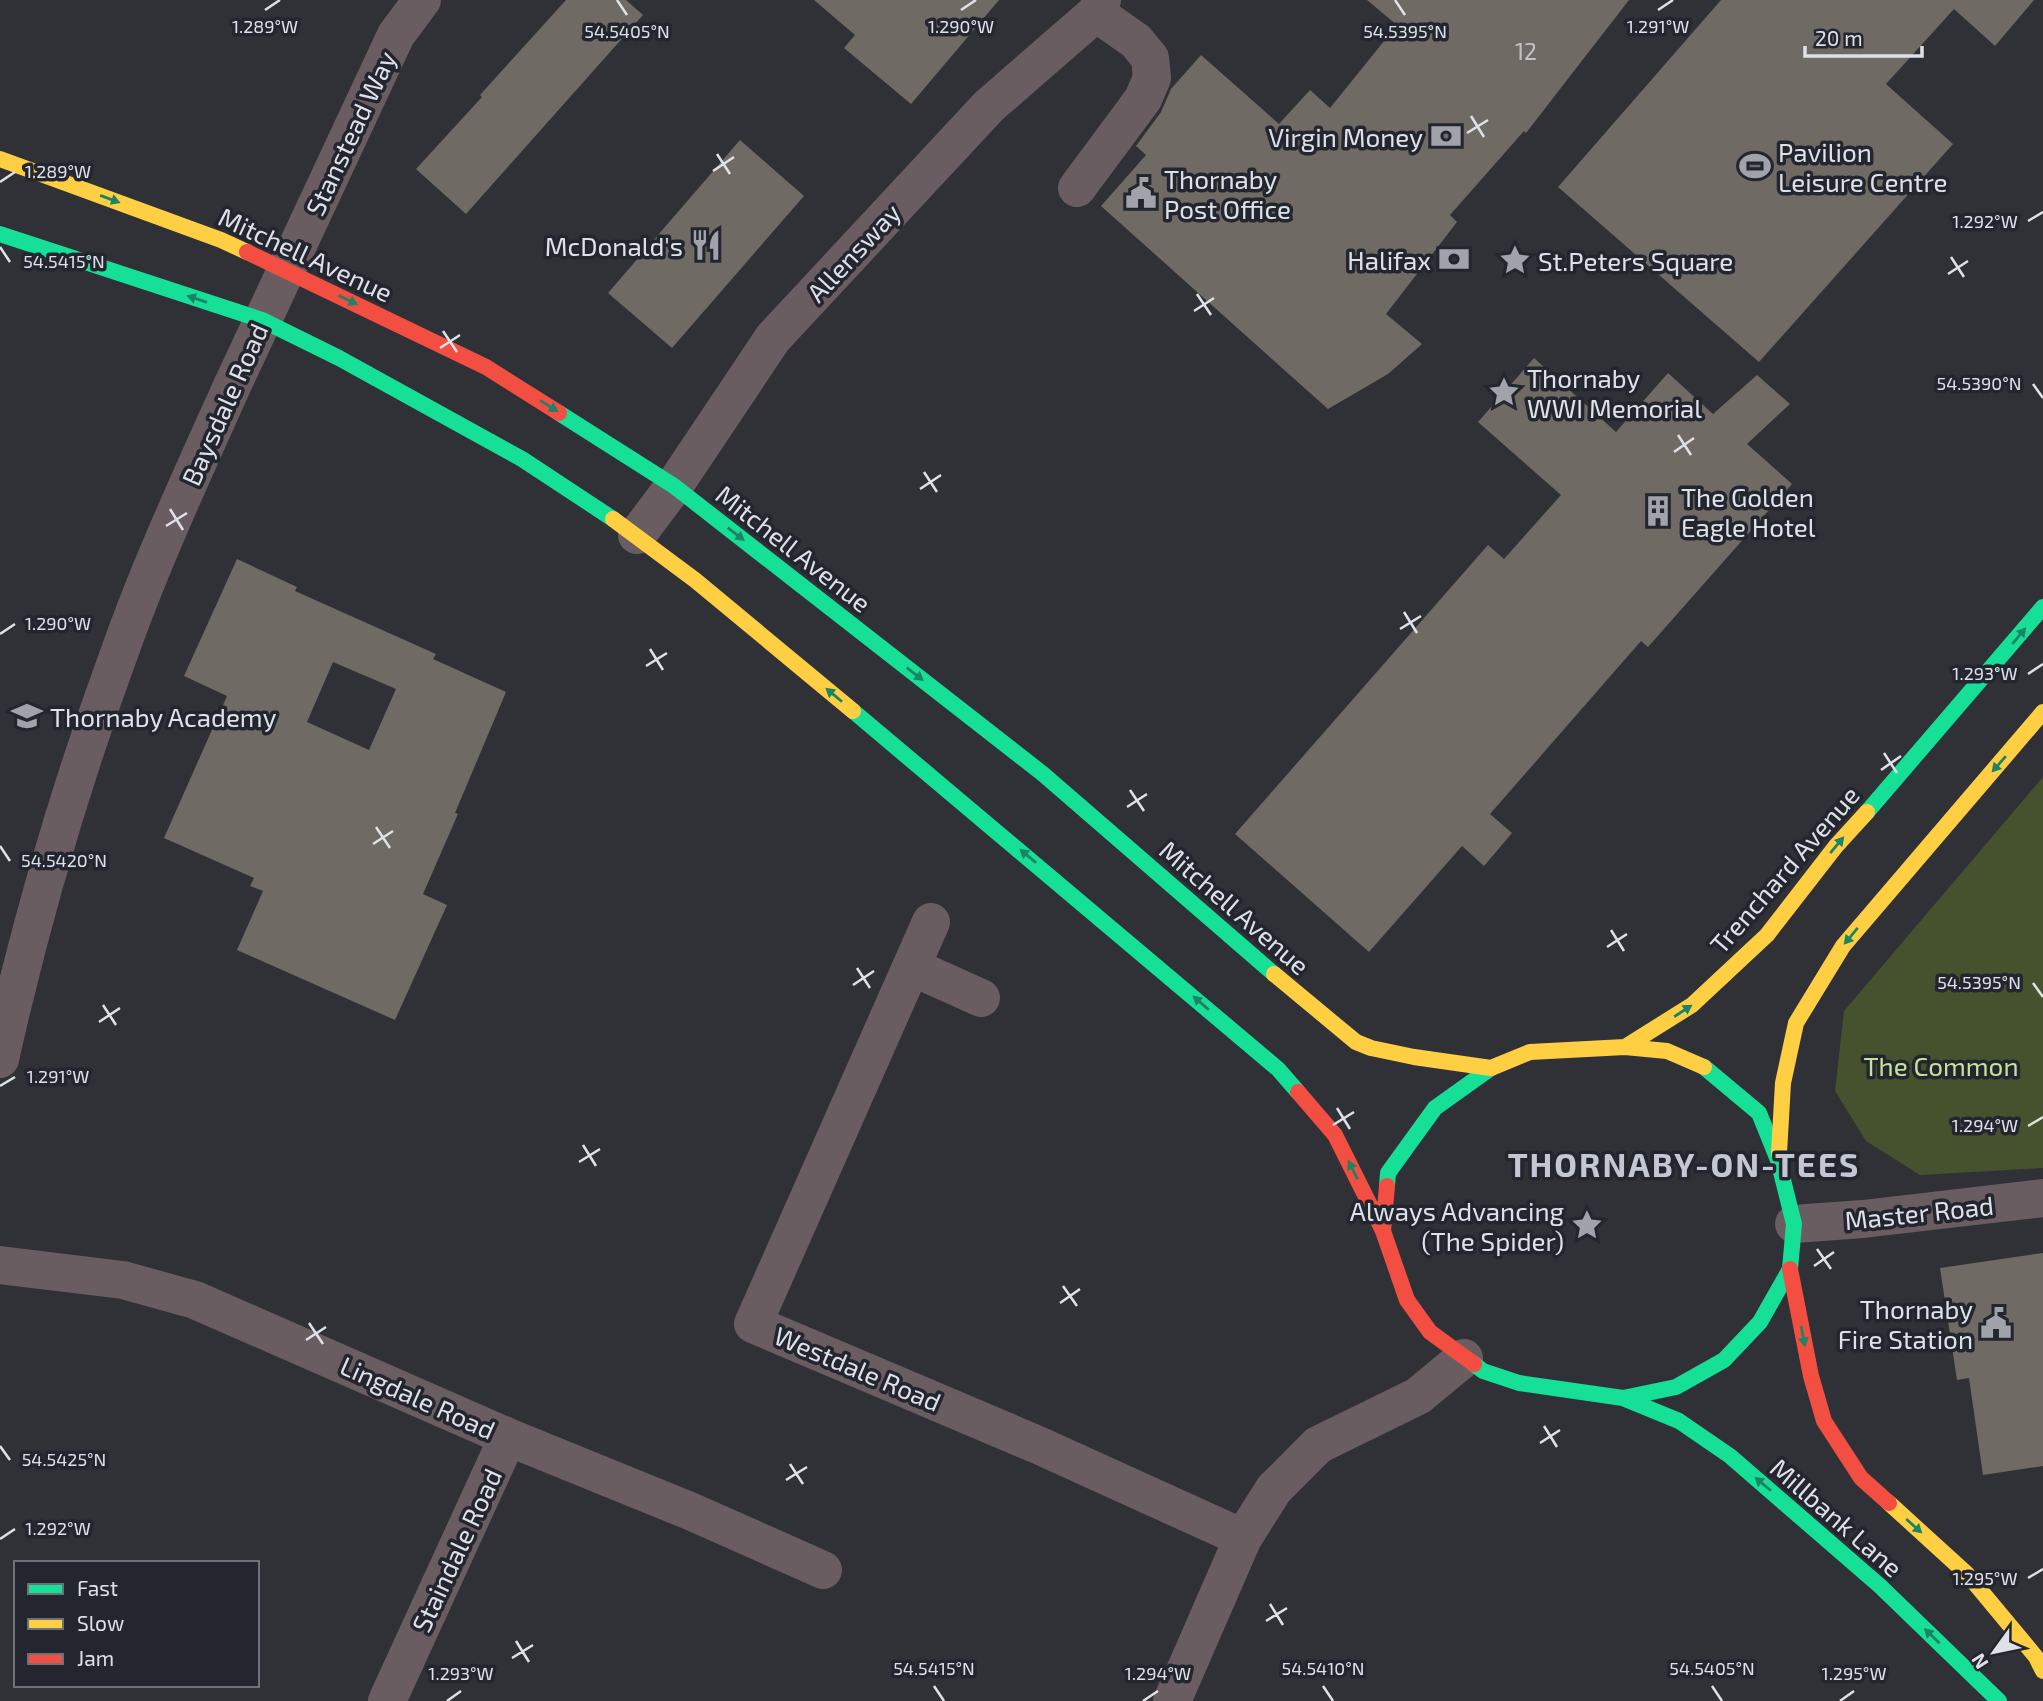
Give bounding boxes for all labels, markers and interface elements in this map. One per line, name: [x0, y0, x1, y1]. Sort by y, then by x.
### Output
scale bar: [1805, 14, 1922, 58]
text: 1.289°W: [232, 15, 298, 37]
text: 1.290°W: [928, 15, 994, 37]
text: 1.291°W: [1627, 15, 1689, 37]
text: 54.5405°N: [584, 20, 670, 42]
text: 54.5395°N: [1363, 20, 1447, 42]
text: 20 m: [1815, 25, 1863, 50]
house number: 12: [1515, 37, 1537, 65]
street label: Stanstead Way: [298, 46, 402, 220]
bank icon: Virgin Money: [1429, 119, 1463, 153]
place label: Virgin Money: [1268, 121, 1423, 152]
place label: Pavilion Leisure Centre: [1778, 136, 1947, 197]
sports icon: Pavilion Leisure Centre: [1738, 149, 1772, 183]
text: 1.289°W: [25, 160, 91, 182]
place label: Thornaby Post Office: [1164, 163, 1291, 224]
public building icon: Thornaby Post Office: [1124, 176, 1158, 210]
one-way arrow: [100, 194, 121, 205]
street label: Allensway: [800, 196, 907, 308]
street label: Mitchell Avenue: [214, 200, 398, 308]
text: 1.292°W: [1952, 210, 2018, 232]
restaurant icon: McDonald's: [689, 228, 723, 262]
place label: McDonald's: [545, 230, 683, 261]
bank icon: Halifax: [1437, 242, 1471, 276]
place icon: St.Peters Square: [1498, 243, 1532, 277]
place label: Halifax: [1347, 244, 1431, 275]
place label: St.Peters Square: [1538, 245, 1733, 276]
text: 54.5415°N: [23, 250, 105, 272]
one-way arrow: [187, 293, 208, 303]
one-way arrow: [338, 294, 358, 305]
street label: Baysdale Road: [174, 318, 274, 490]
place label: Thornaby WWI Memorial: [1527, 362, 1702, 423]
text: 54.5390°N: [1937, 372, 2021, 394]
place icon: Thornaby WWI Memorial: [1487, 375, 1521, 409]
one-way arrow: [539, 399, 558, 412]
street label: Mitchell Avenue: [710, 478, 878, 618]
place label: The Golden Eagle Hotel: [1681, 481, 1816, 542]
building icon: The Golden Eagle Hotel: [1641, 494, 1675, 528]
one-way arrow: [727, 527, 745, 542]
text: 1.290°W: [25, 612, 91, 634]
one-way arrow: [2011, 627, 2027, 645]
text: 1.293°W: [1952, 662, 2018, 684]
one-way arrow: [906, 667, 924, 682]
one-way arrow: [825, 687, 843, 703]
school or university icon: Thornaby Academy: [10, 699, 44, 733]
place label: Thornaby Academy: [50, 701, 277, 732]
one-way arrow: [1992, 755, 2007, 772]
street label: Trenchard Avenue: [1703, 779, 1865, 959]
street label: Mitchell Avenue: [1154, 834, 1316, 980]
one-way arrow: [1829, 836, 1844, 853]
text: 54.5420°N: [21, 849, 107, 871]
one-way arrow: [1019, 849, 1036, 864]
one-way arrow: [1844, 928, 1859, 945]
text: 54.5395°N: [1937, 971, 2021, 993]
one-way arrow: [1192, 995, 1210, 1011]
one-way arrow: [1673, 1004, 1693, 1017]
park label: The Common: [1864, 1050, 2019, 1081]
text: 1.291°W: [27, 1065, 89, 1087]
text: 1.294°W: [1952, 1114, 2018, 1136]
district label: THORNABY-ON-TEES: [1508, 1144, 1860, 1184]
one-way arrow: [1347, 1160, 1358, 1180]
street label: Master Road: [1843, 1189, 1995, 1235]
place label: Always Advancing (The Spider): [1350, 1195, 1564, 1256]
place icon: Always Advancing (The Spider): [1570, 1208, 1604, 1242]
place label: Thornaby Fire Station: [1838, 1293, 1973, 1354]
public building icon: Thornaby Fire Station: [1979, 1306, 2013, 1340]
street label: Westdale Road: [770, 1319, 946, 1417]
one-way arrow: [1798, 1325, 1809, 1347]
street label: Lingdale Road: [336, 1349, 500, 1445]
text: 54.5425°N: [22, 1448, 106, 1470]
street label: Millbank Lane: [1765, 1451, 1909, 1583]
street label: Staindale Road: [405, 1463, 507, 1637]
one-way arrow: [1755, 1477, 1772, 1492]
text: 1.292°W: [25, 1517, 91, 1539]
one-way arrow: [1905, 1518, 1923, 1534]
legend: [14, 1561, 259, 1687]
text: 1.295°W: [1953, 1567, 2017, 1589]
text: Fast: [77, 1575, 118, 1600]
text: Slow: [77, 1610, 124, 1635]
north arrow: [1959, 1617, 2029, 1687]
one-way arrow: [1924, 1629, 1941, 1645]
text: Jam: [77, 1645, 114, 1670]
text: N: [1966, 1650, 1993, 1674]
text: 54.5415°N: [893, 1657, 975, 1679]
text: 54.5410°N: [1282, 1657, 1364, 1679]
text: 54.5405°N: [1669, 1657, 1755, 1679]
text: 1.293°W: [428, 1662, 494, 1684]
text: 1.294°W: [1125, 1662, 1191, 1684]
text: 1.295°W: [1822, 1662, 1886, 1684]

